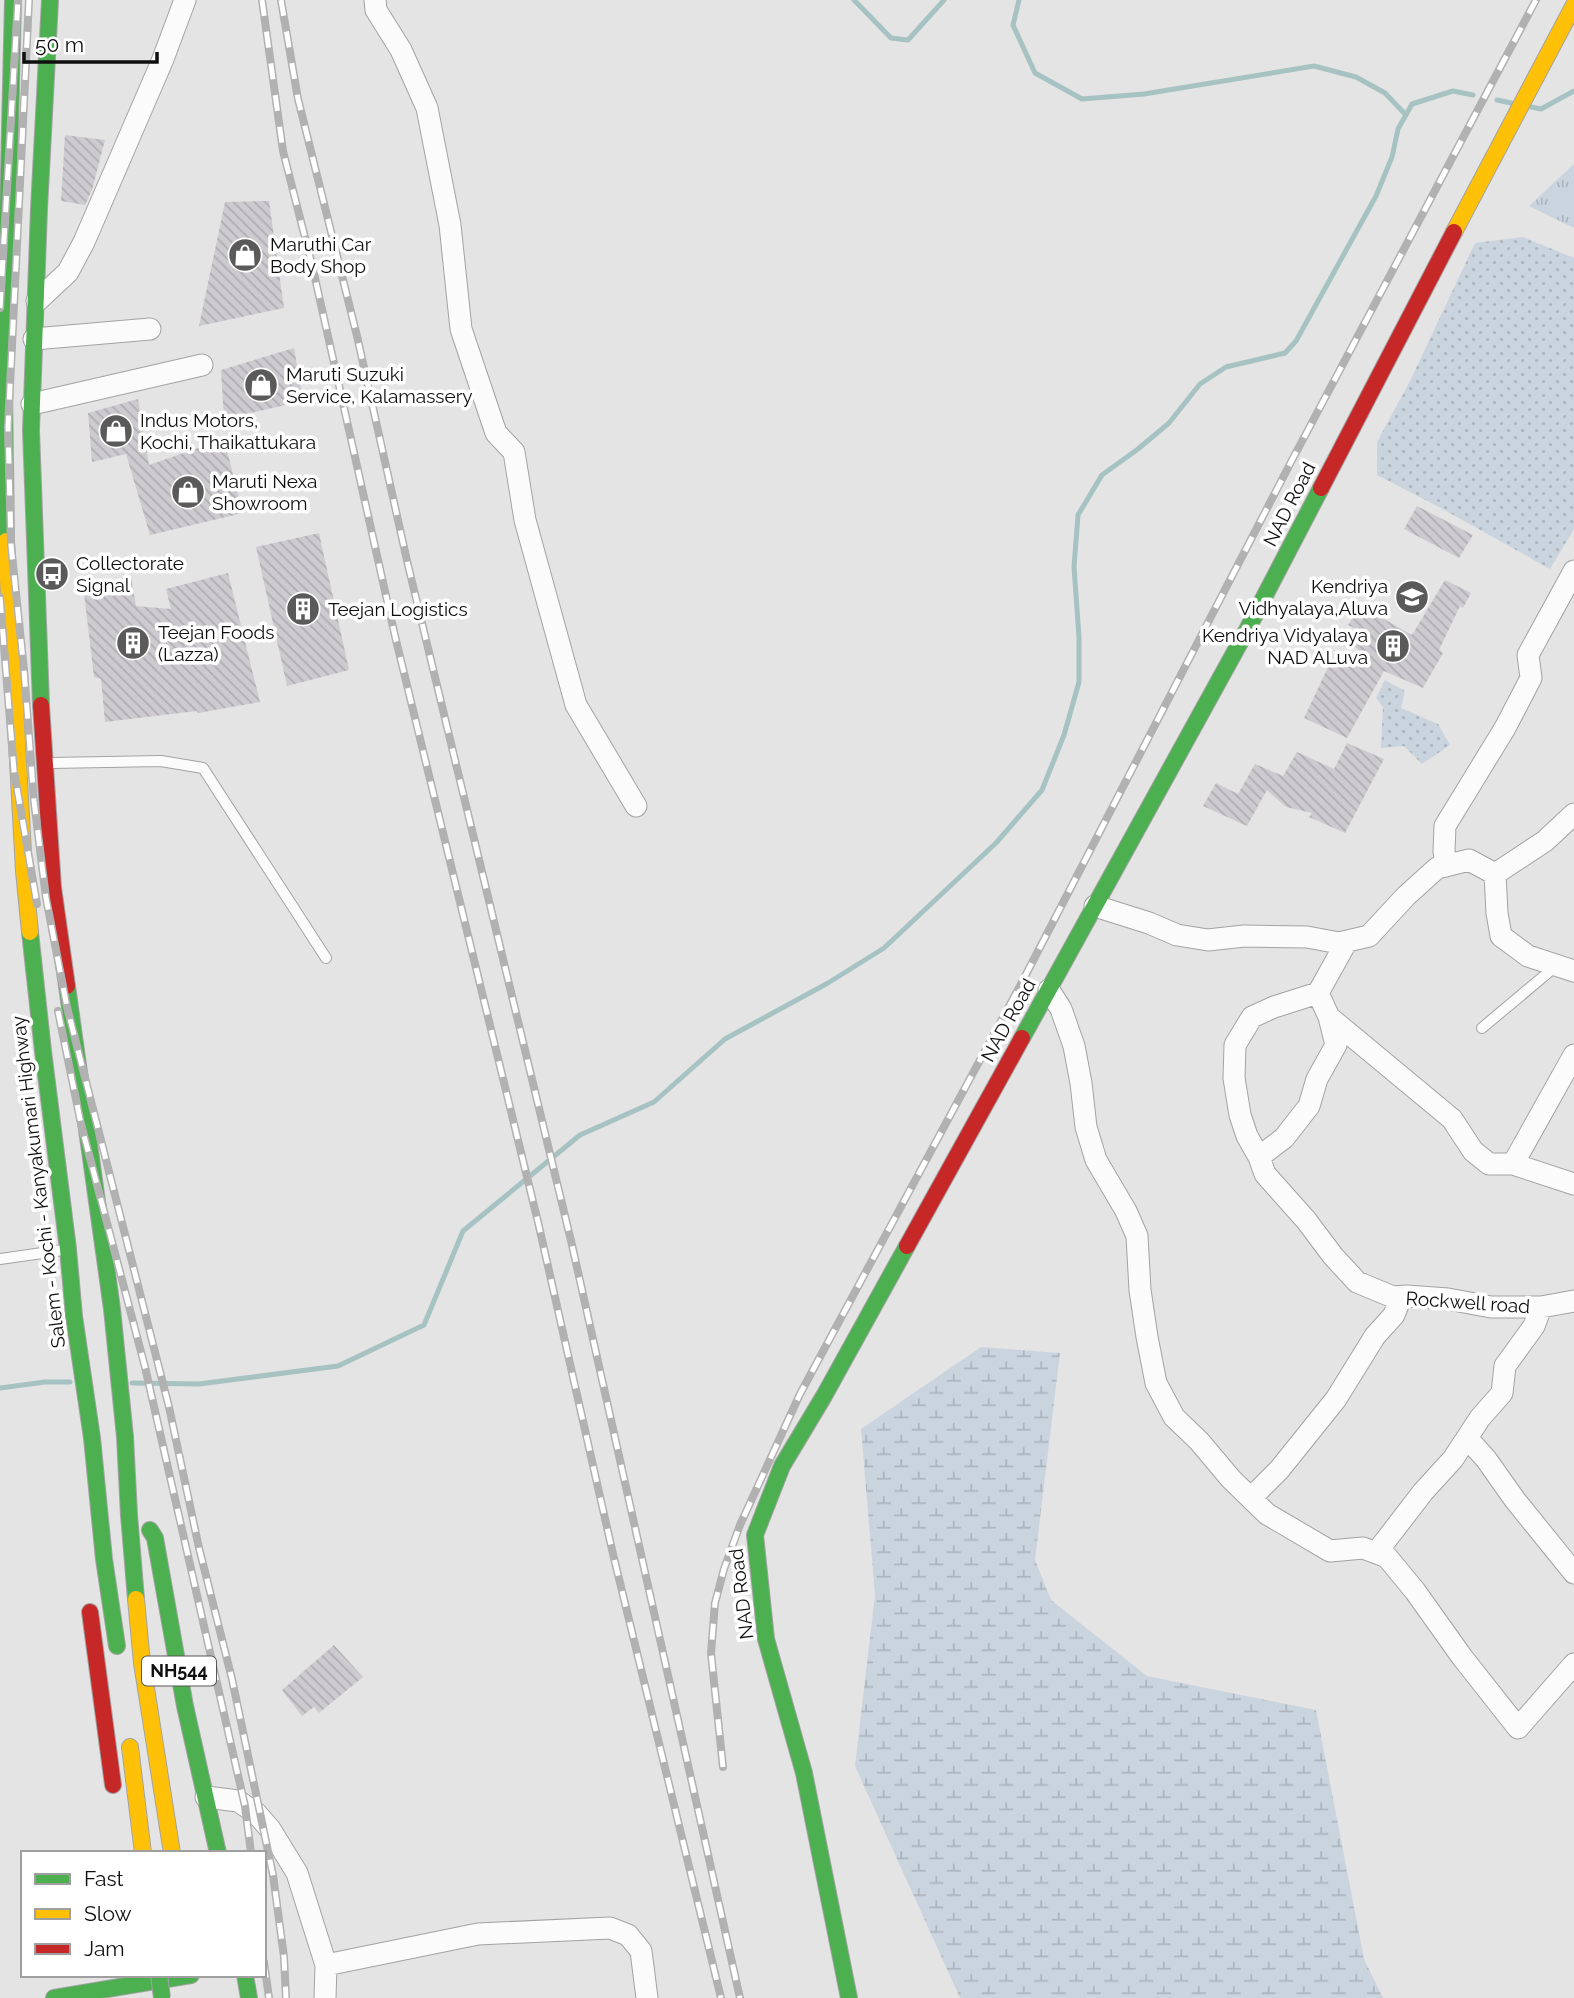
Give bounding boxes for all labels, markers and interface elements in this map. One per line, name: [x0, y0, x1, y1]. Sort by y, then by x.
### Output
scale bar: [24, 21, 158, 65]
text: 50 m: [35, 32, 84, 57]
place label: Maruthi Car Body Shop: [270, 233, 372, 277]
shop icon: Maruthi Car Body Shop: [226, 236, 264, 274]
place label: Maruti Suzuki Service, Kalamassery: [286, 363, 473, 407]
shop icon: Maruti Suzuki Service, Kalamassery: [242, 366, 280, 404]
place label: Indus Motors, Kochi, Thaikattukara: [140, 409, 316, 453]
shop icon: Indus Motors, Kochi, Thaikattukara: [97, 412, 135, 450]
street label: NAD Road: [1258, 458, 1320, 550]
place label: Maruti Nexa Showroom: [212, 470, 317, 514]
shop icon: Maruti Nexa Showroom: [169, 473, 207, 511]
place label: Collectorate Signal: [76, 552, 184, 596]
bus stop icon: Collectorate Signal: [33, 555, 71, 593]
place label: Kendriya Vidhyalaya,Aluva: [1238, 575, 1388, 619]
school or university icon: Kendriya Vidhyalaya,Aluva: [1393, 578, 1431, 616]
building icon: Teejan Logistics: [284, 590, 322, 628]
place label: Teejan Logistics: [328, 598, 468, 620]
place label: Teejan Foods (Lazza): [158, 621, 275, 665]
building icon: Teejan Foods (Lazza): [114, 624, 152, 662]
place label: Kendriya Vidyalaya NAD ALuva: [1202, 624, 1368, 668]
building icon: Kendriya Vidyalaya NAD ALuva: [1374, 627, 1412, 665]
street label: NAD Road: [976, 975, 1040, 1065]
street label: Salem - Kochi - Kanyakumari Highway: [7, 1015, 69, 1349]
street label: Rockwell road: [1405, 1287, 1531, 1317]
street label: NAD Road: [725, 1547, 757, 1641]
road number: NH544: [142, 1656, 216, 1686]
legend: [21, 1851, 266, 1977]
text: Fast: [84, 1866, 124, 1891]
text: Slow: [84, 1901, 132, 1926]
text: Jam: [84, 1936, 125, 1961]

